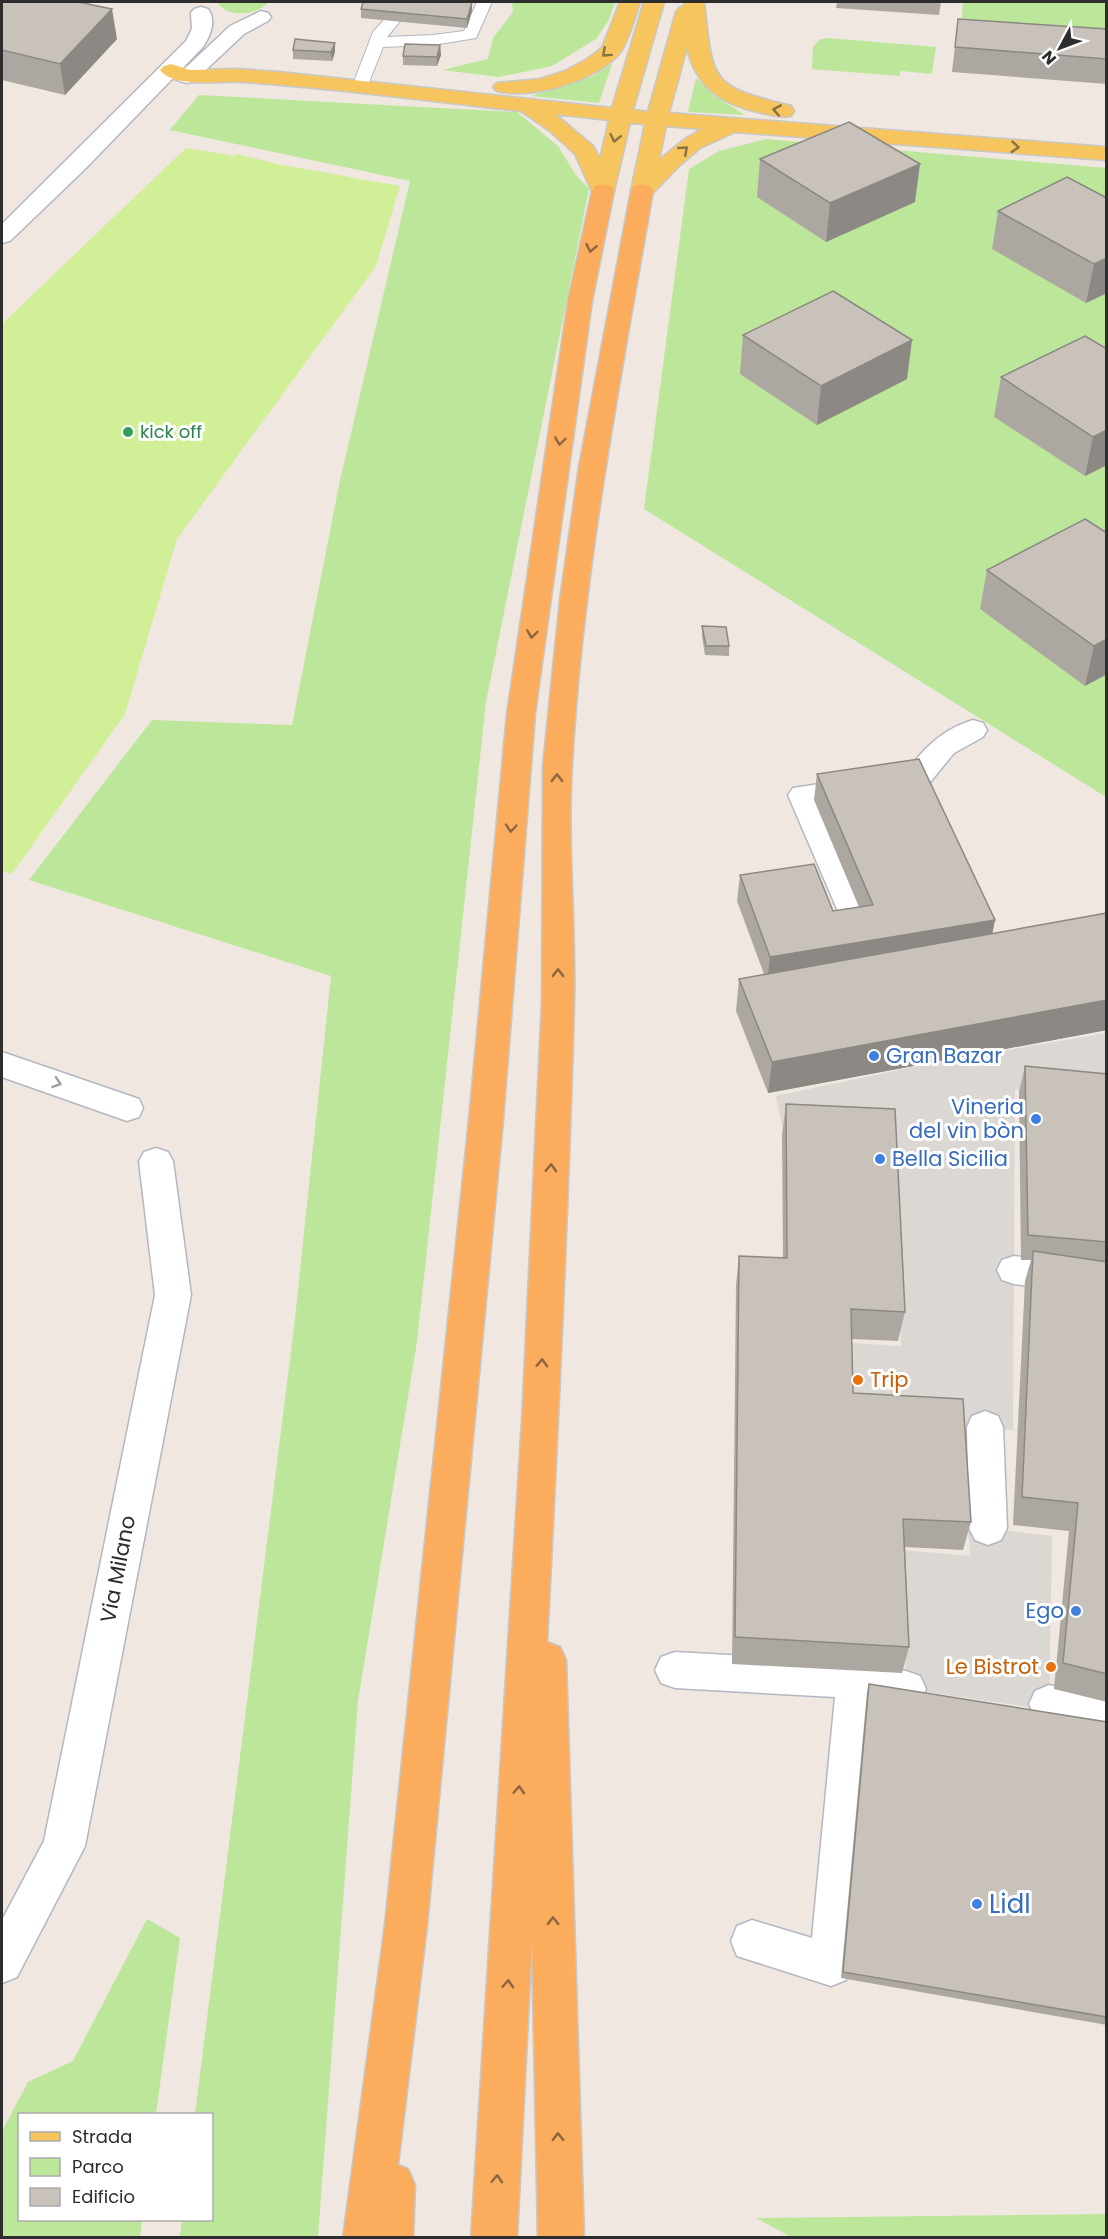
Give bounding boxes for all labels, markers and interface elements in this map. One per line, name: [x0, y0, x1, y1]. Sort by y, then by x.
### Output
north arrow: [1030, 18, 1090, 78]
text: N: [1036, 45, 1062, 70]
one-way arrow: [602, 46, 612, 57]
one-way arrow: [772, 105, 782, 117]
one-way arrow: [609, 133, 622, 143]
one-way arrow: [1010, 140, 1019, 153]
one-way arrow: [677, 146, 688, 157]
one-way arrow: [585, 243, 598, 253]
place label: kick off: [140, 419, 202, 444]
marker: kick off: [121, 425, 135, 439]
one-way arrow: [554, 436, 566, 445]
one-way arrow: [527, 629, 539, 639]
one-way arrow: [551, 773, 563, 782]
one-way arrow: [505, 823, 518, 832]
one-way arrow: [552, 968, 564, 977]
place label: Gran Bazar: [886, 1041, 1002, 1070]
marker: Gran Bazar: [867, 1049, 881, 1063]
one-way arrow: [51, 1076, 62, 1089]
place label: Vineria del vin bòn: [909, 1092, 1024, 1145]
marker: Vineria del vin bòn: [1029, 1112, 1043, 1126]
place label: Bella Sicilia: [892, 1144, 1008, 1173]
marker: Bella Sicilia: [873, 1152, 887, 1166]
one-way arrow: [544, 1163, 557, 1172]
one-way arrow: [536, 1358, 549, 1367]
place label: Trip: [870, 1365, 909, 1394]
marker: Trip: [851, 1373, 865, 1387]
street label: Via Milano: [93, 1513, 142, 1625]
place label: Ego: [1026, 1596, 1064, 1625]
marker: Ego: [1069, 1604, 1083, 1618]
place label: Le Bistrot: [946, 1652, 1039, 1681]
marker: Le Bistrot: [1044, 1660, 1058, 1674]
one-way arrow: [512, 1785, 525, 1794]
place label: Lidl: [989, 1886, 1031, 1922]
marker: Lidl: [970, 1897, 984, 1911]
one-way arrow: [546, 1917, 559, 1926]
one-way arrow: [502, 1980, 515, 1989]
legend: [18, 2113, 213, 2221]
text: Strada: [72, 2124, 132, 2149]
one-way arrow: [552, 2133, 564, 2142]
text: Parco: [72, 2154, 124, 2179]
one-way arrow: [491, 2175, 504, 2184]
text: Edificio: [72, 2184, 135, 2209]

